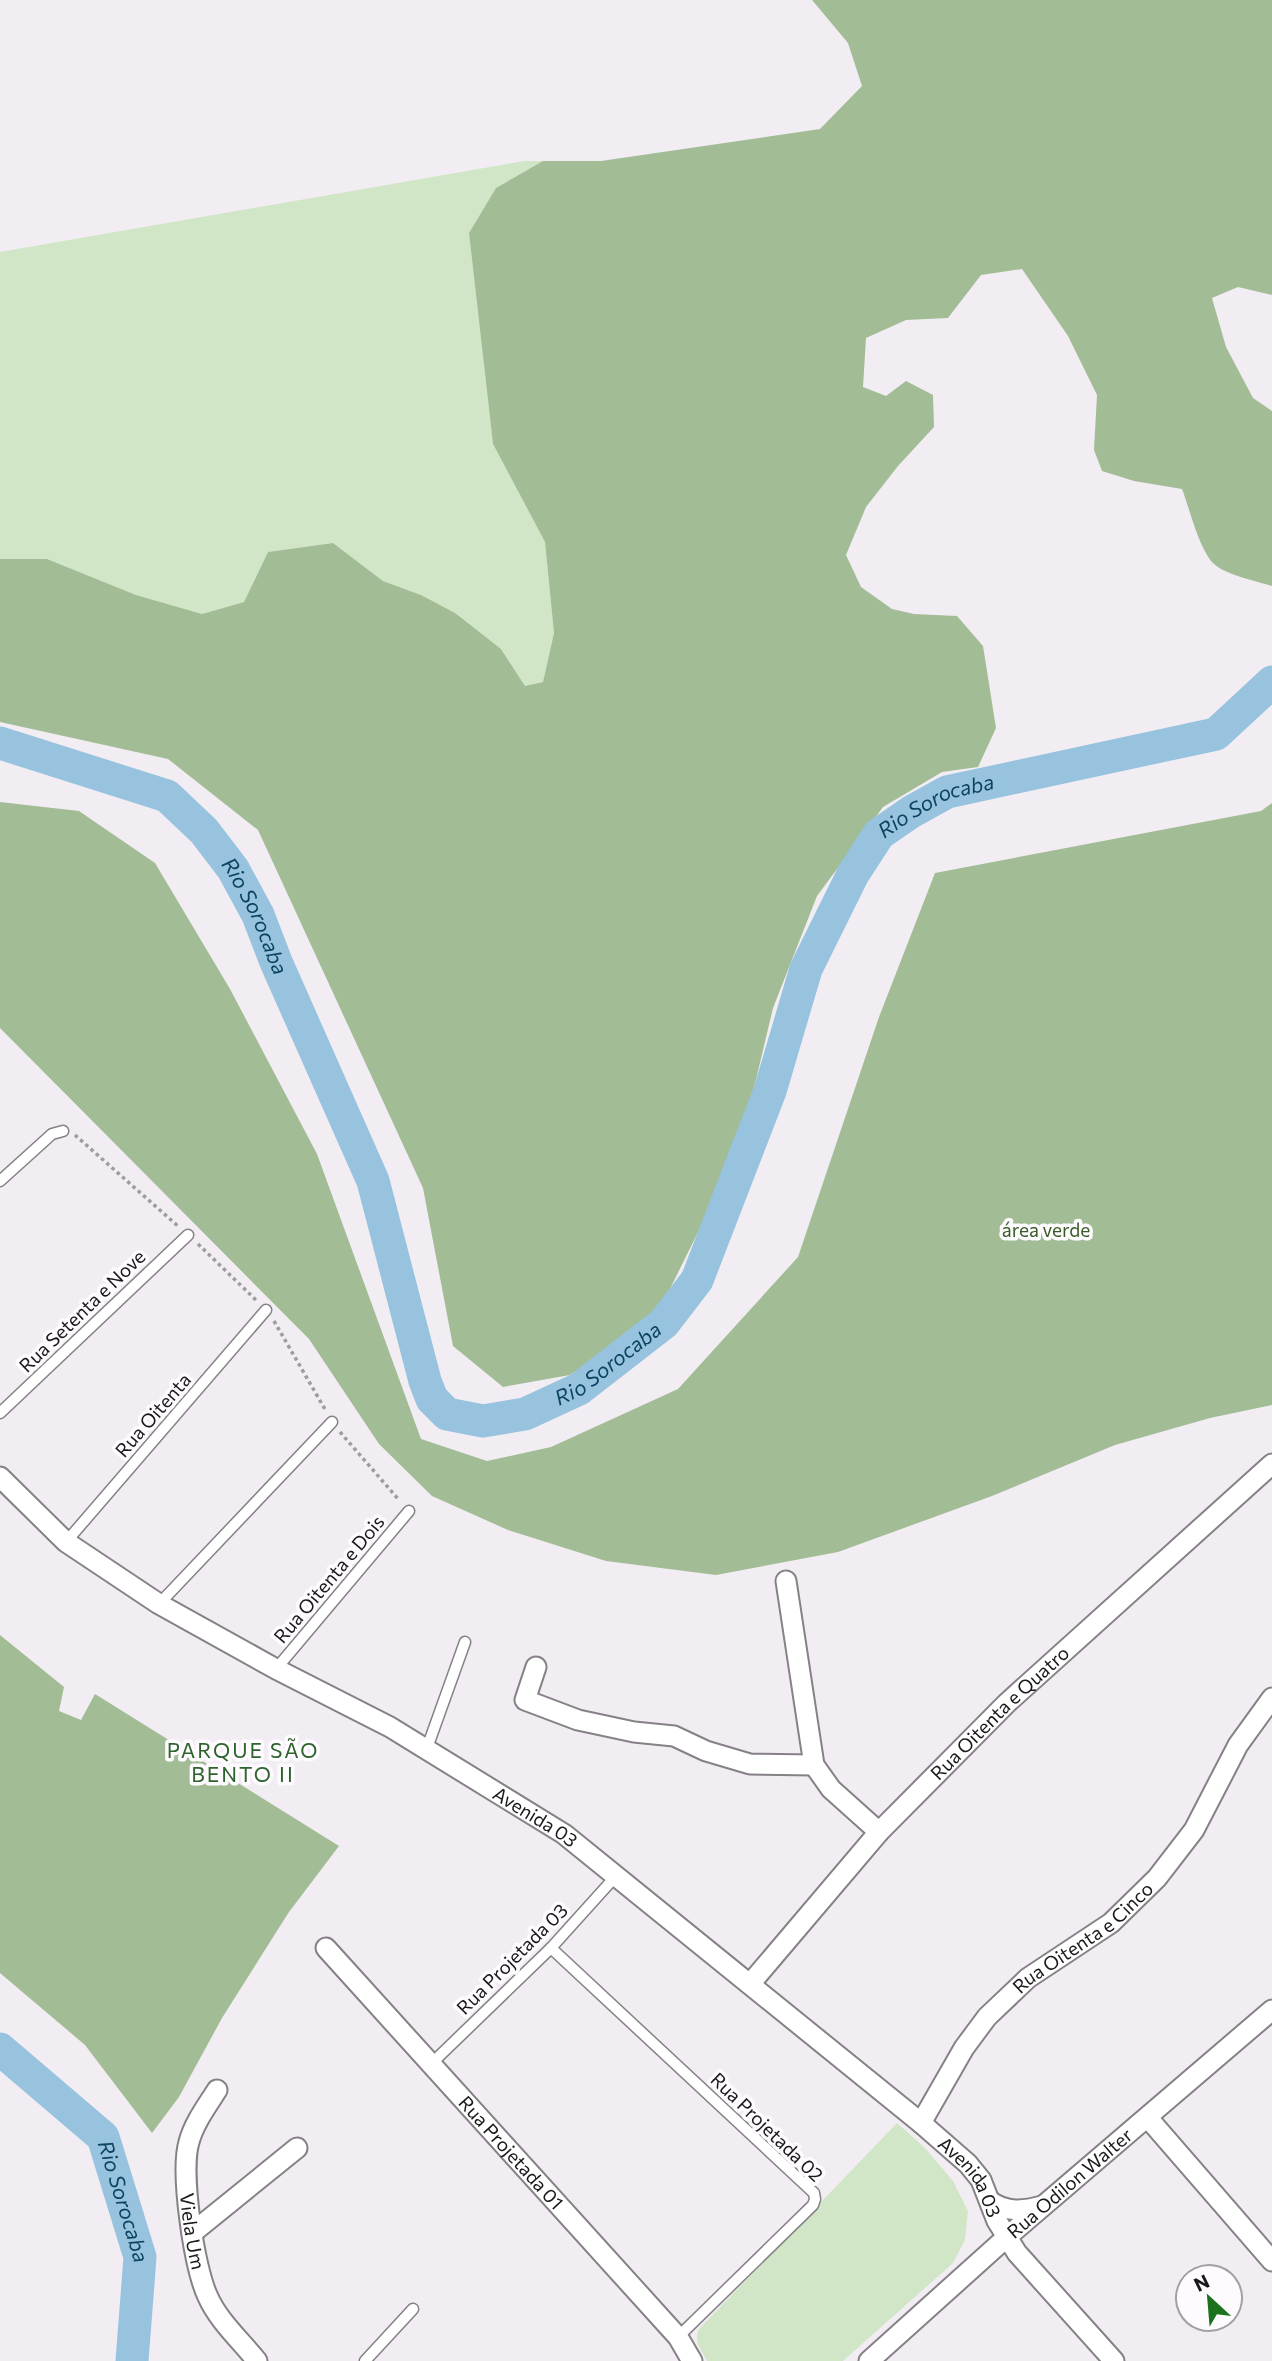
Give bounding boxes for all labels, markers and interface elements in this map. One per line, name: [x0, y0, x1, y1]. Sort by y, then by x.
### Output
water label: Rio Sorocaba: [872, 768, 996, 842]
water label: Rio Sorocaba: [218, 852, 294, 978]
park label: área verde: [1002, 1218, 1090, 1241]
street label: Rua Setenta e Nove: [14, 1245, 149, 1377]
water label: Rio Sorocaba: [550, 1316, 666, 1410]
street label: Rua Oitenta: [110, 1368, 195, 1461]
street label: Rua Oitenta e Dois: [268, 1510, 389, 1647]
street label: Rua Oitenta e Quatro: [925, 1641, 1073, 1784]
district label: PARQUE SÃO BENTO II: [167, 1737, 319, 1786]
street label: Avenida 03: [489, 1781, 583, 1852]
street label: Rua Oitenta e Cinco: [1008, 1877, 1157, 1998]
street label: Rua Projetada 03: [451, 1898, 572, 2019]
street label: Rua Projetada 02: [706, 2067, 828, 2186]
street label: Rua Projetada 01: [454, 2091, 569, 2214]
street label: Rua Odilon Walter: [1002, 2123, 1137, 2243]
street label: Avenida 03: [934, 2131, 1006, 2220]
water label: Rio Sorocaba: [94, 2137, 155, 2265]
street label: Viela Um: [176, 2192, 211, 2271]
north arrow: [1174, 2263, 1244, 2333]
text: N: [1190, 2269, 1213, 2296]

